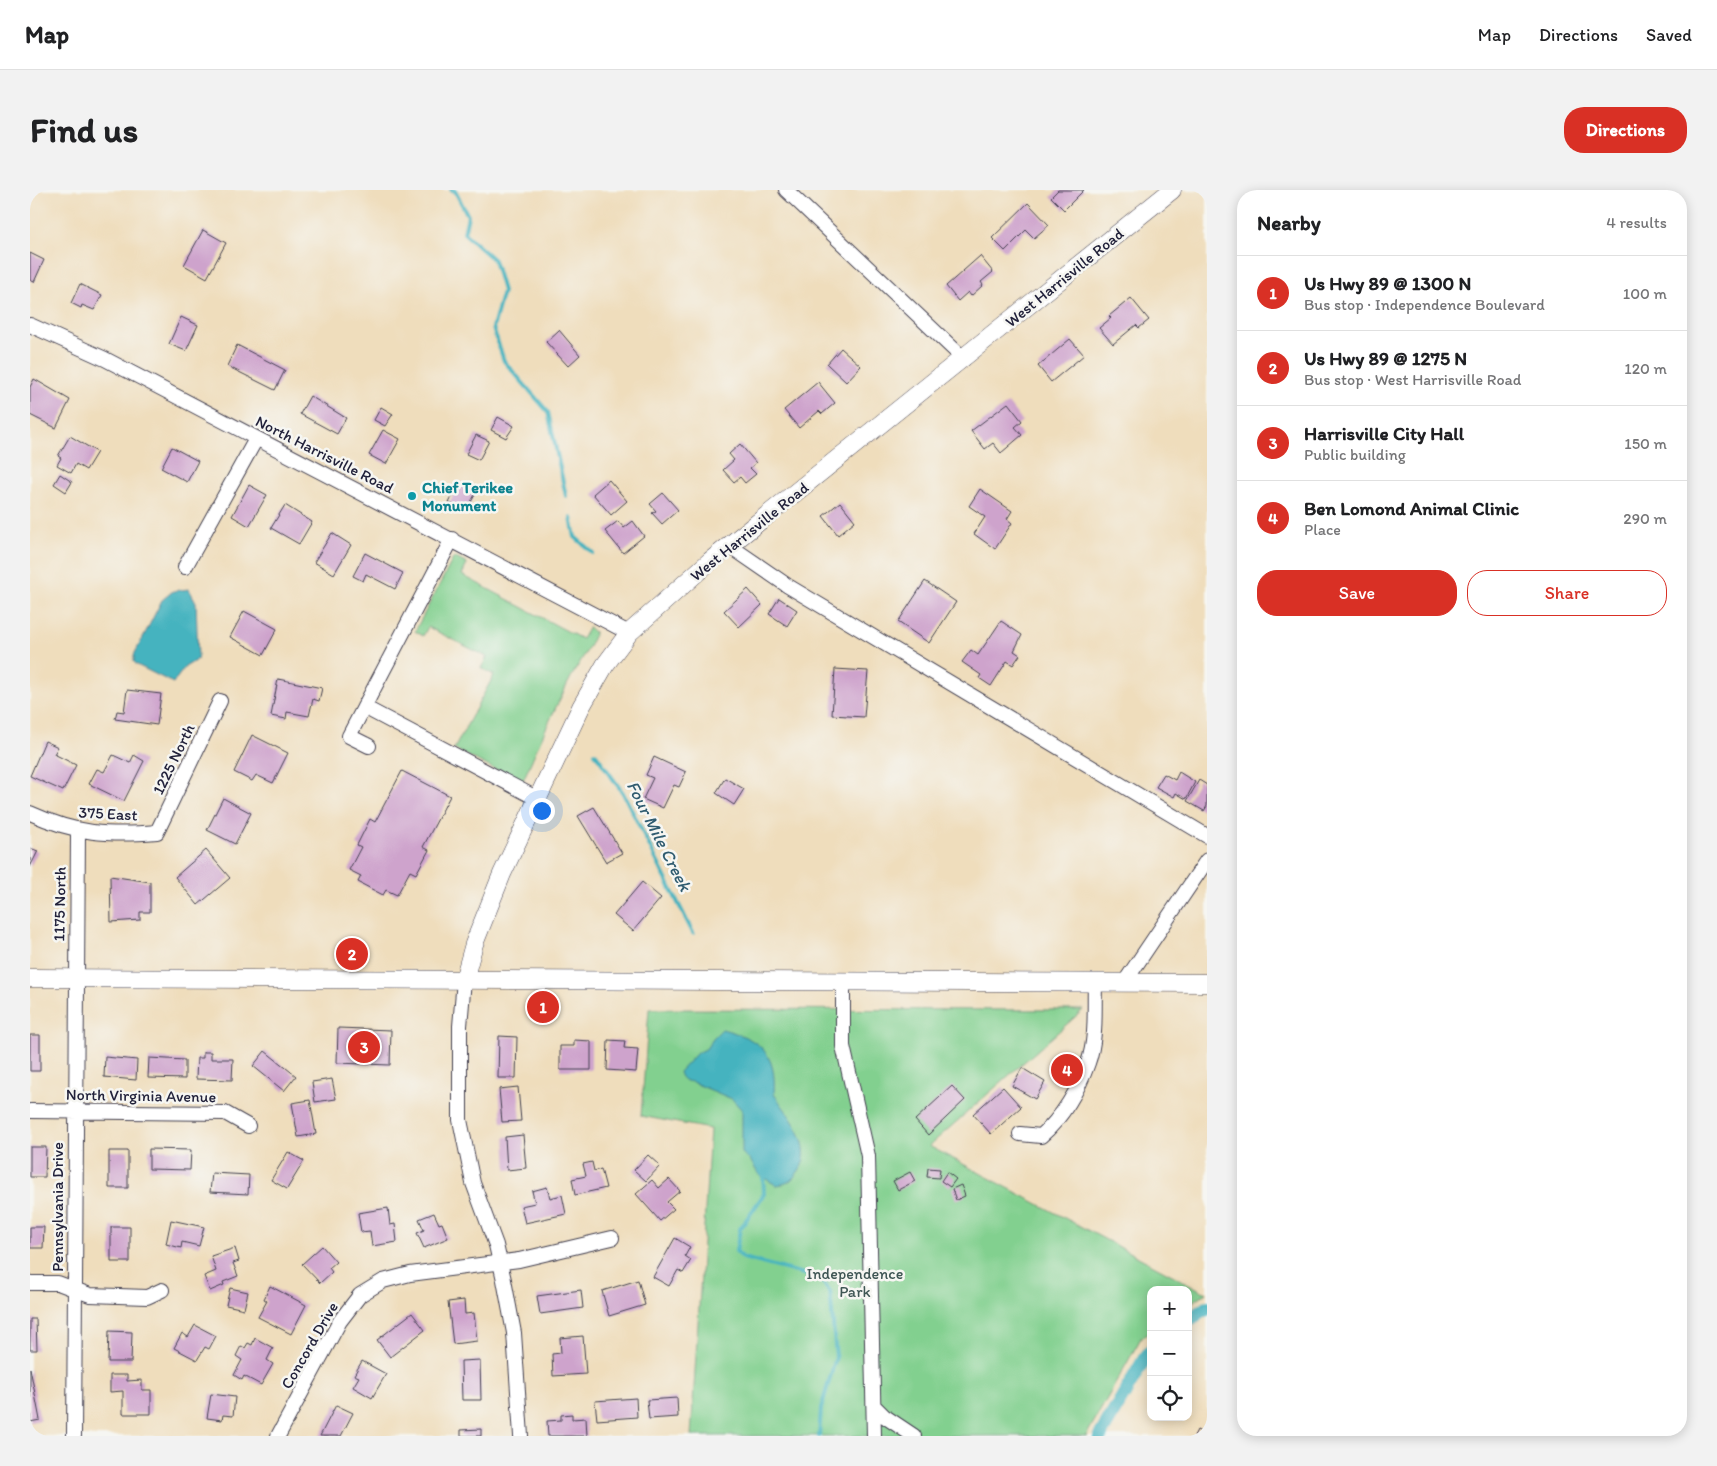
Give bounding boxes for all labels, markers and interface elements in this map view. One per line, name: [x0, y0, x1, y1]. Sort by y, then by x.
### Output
text: Map: [25, 20, 69, 49]
text: Map: [1478, 24, 1511, 46]
text: Directions: [1539, 24, 1618, 46]
text: Saved: [1646, 24, 1692, 46]
button: Directions: [1564, 107, 1687, 153]
text: Find us: [30, 109, 138, 151]
text: Nearby: [1257, 210, 1321, 235]
text: 4 results: [1606, 213, 1667, 232]
street label: West Harrisville Road: [1001, 224, 1128, 331]
text: Us Hwy 89 @ 1300 N: [1304, 272, 1471, 295]
text: 1: [1269, 284, 1277, 303]
text: 100 m: [1623, 284, 1667, 303]
text: Bus stop · Independence Boulevard: [1304, 295, 1545, 314]
text: Us Hwy 89 @ 1275 N: [1304, 347, 1467, 370]
text: 2: [1269, 359, 1277, 378]
text: 120 m: [1624, 359, 1667, 378]
text: Bus stop · West Harrisville Road: [1304, 370, 1522, 389]
street label: North Harrisville Road: [252, 411, 397, 498]
text: Harrisville City Hall: [1304, 422, 1464, 445]
text: 3: [1269, 434, 1277, 453]
text: 150 m: [1624, 434, 1667, 453]
text: Public building: [1304, 445, 1406, 464]
place label: Chief Terikee Monument: [422, 478, 513, 515]
street label: West Harrisville Road: [686, 478, 813, 585]
marker: Chief Terikee Monument: [406, 490, 418, 502]
text: Ben Lomond Animal Clinic: [1304, 497, 1519, 520]
text: 4: [1268, 509, 1278, 528]
text: 290 m: [1623, 509, 1667, 528]
text: Place: [1304, 520, 1341, 539]
button: Save: [1257, 570, 1457, 616]
button: Share: [1467, 570, 1667, 616]
street label: 1225 North: [148, 720, 199, 798]
water label: Four Mile Creek: [622, 777, 697, 896]
your location: [529, 798, 555, 824]
street label: 375 East: [78, 802, 138, 825]
street label: 1175 North: [49, 866, 70, 941]
pin: 2: [336, 935, 368, 973]
pin: 1: [527, 988, 559, 1026]
pin: 3: [348, 1028, 380, 1066]
pin: 4: [1051, 1051, 1083, 1089]
street label: North Virginia Avenue: [66, 1085, 216, 1106]
street label: Pennsylvania Drive: [48, 1142, 67, 1272]
park label: Independence Park: [807, 1264, 903, 1301]
map controls: [1147, 1286, 1192, 1421]
button: +: [1147, 1286, 1192, 1331]
street label: Concord Drive: [277, 1298, 342, 1392]
button: −: [1147, 1331, 1192, 1376]
button: locate: [1147, 1376, 1192, 1421]

